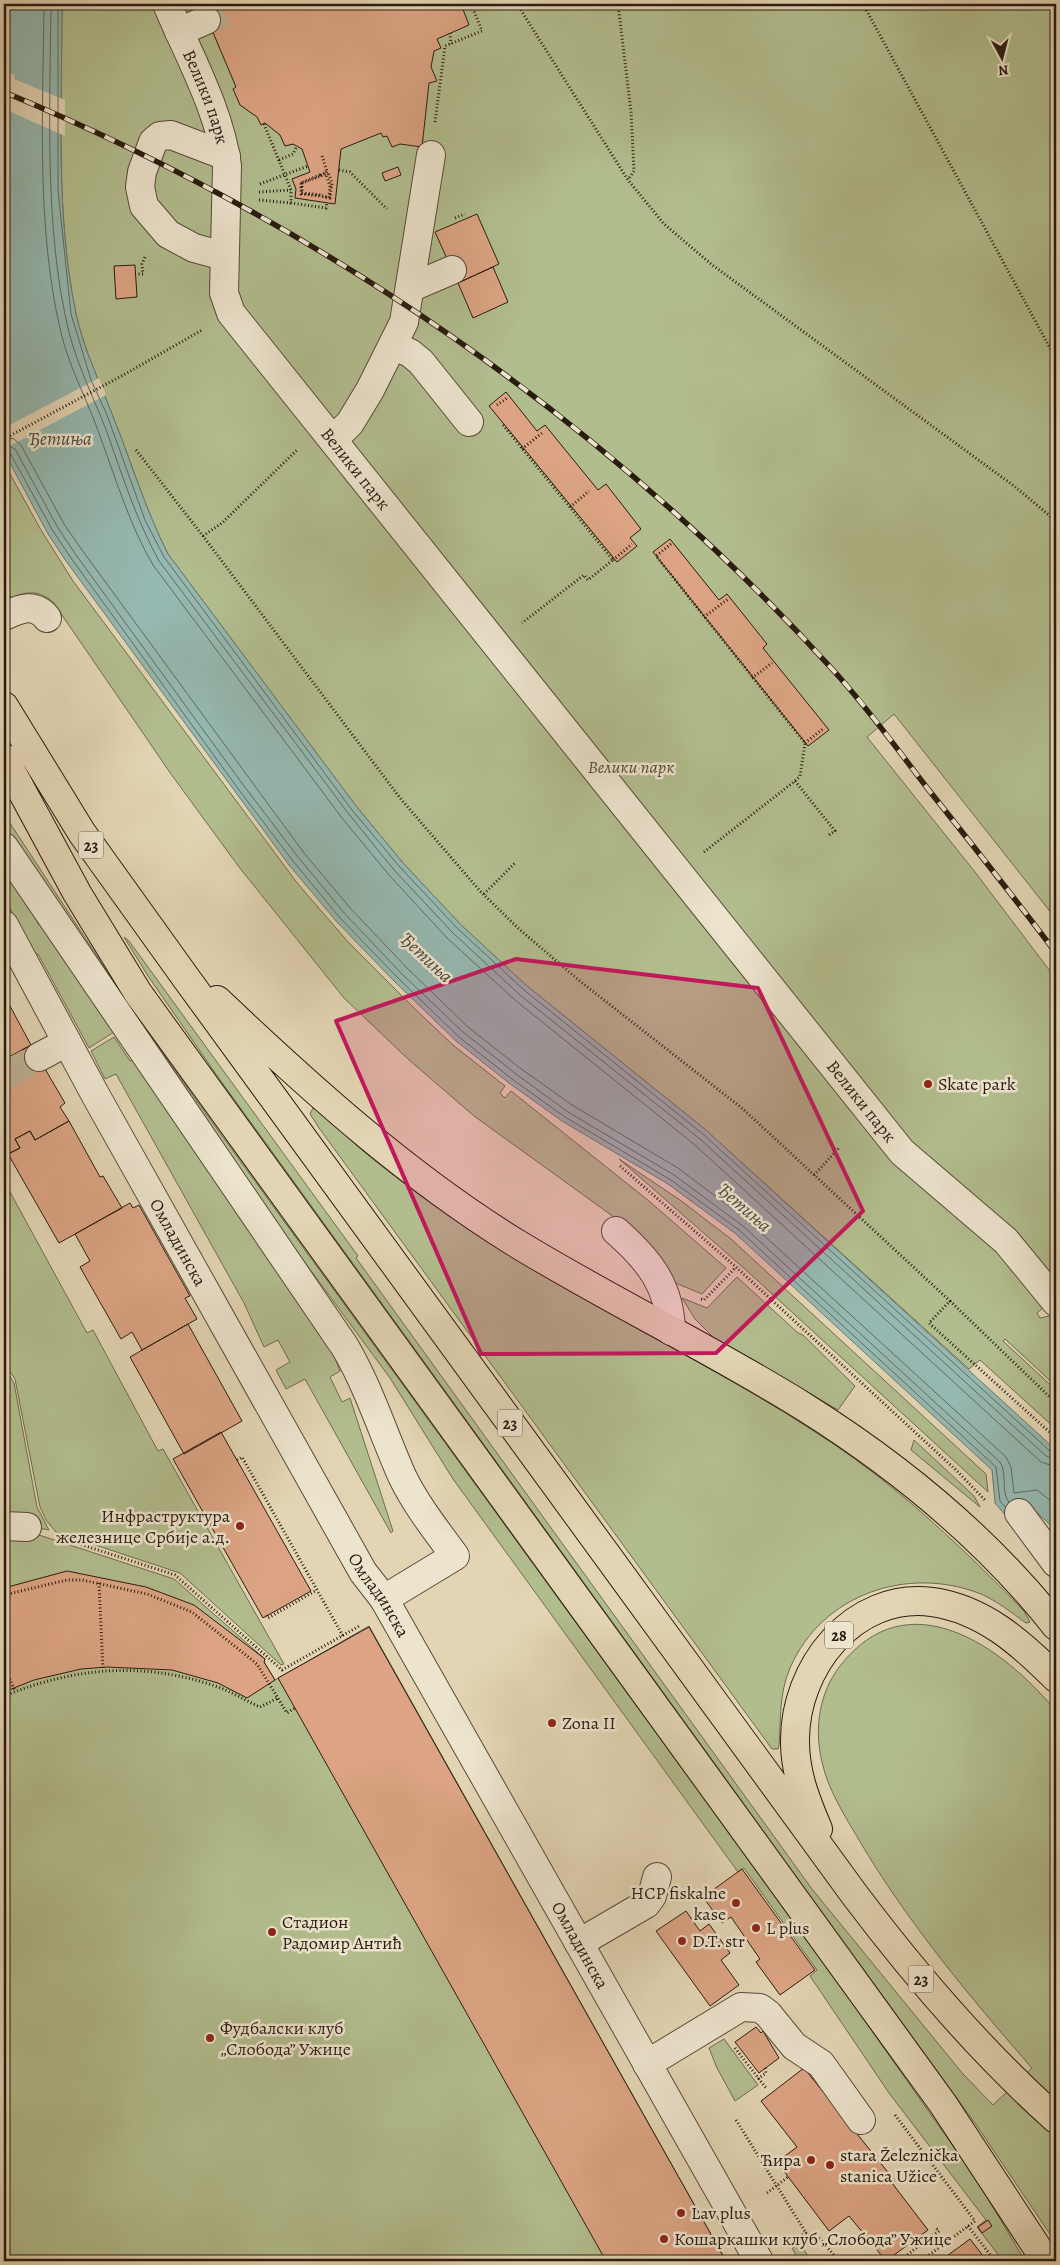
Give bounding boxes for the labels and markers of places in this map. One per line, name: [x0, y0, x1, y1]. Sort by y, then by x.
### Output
place label: Skate park: [938, 1072, 1016, 1096]
marker: Skate park: [922, 1078, 934, 1090]
place label: Инфраструктура железнице Србије а.д.: [56, 1504, 231, 1549]
marker: Инфраструктура железнице Србије а.д.: [234, 1520, 246, 1532]
place label: Zona II: [562, 1711, 616, 1735]
marker: Zona II: [546, 1717, 558, 1729]
place label: HCP fiskalne kase: [631, 1881, 726, 1926]
marker: HCP fiskalne kase: [730, 1897, 742, 1909]
place label: Стадион Радомир Антић: [282, 1910, 403, 1955]
place label: L plus: [766, 1916, 810, 1940]
marker: L plus: [750, 1922, 762, 1934]
marker: Стадион Радомир Антић: [266, 1926, 278, 1938]
place label: D.T. str: [692, 1929, 745, 1953]
marker: D.T. str: [676, 1935, 688, 1947]
place label: Фудбалски клуб „Слобода” Ужице: [220, 2016, 351, 2061]
marker: Фудбалски клуб „Слобода” Ужице: [204, 2032, 216, 2044]
place label: stara Železnička stanica Užice: [840, 2143, 959, 2188]
place label: Ћира: [761, 2148, 802, 2172]
marker: Ћира: [805, 2154, 817, 2166]
marker: stara Železnička stanica Užice: [824, 2159, 836, 2171]
place label: Lav plus: [691, 2201, 751, 2225]
marker: Lav plus: [675, 2207, 687, 2219]
place label: Кошаркашки клуб „Слобода” Ужице: [674, 2227, 952, 2251]
marker: Кошаркашки клуб „Слобода” Ужице: [658, 2233, 670, 2245]

